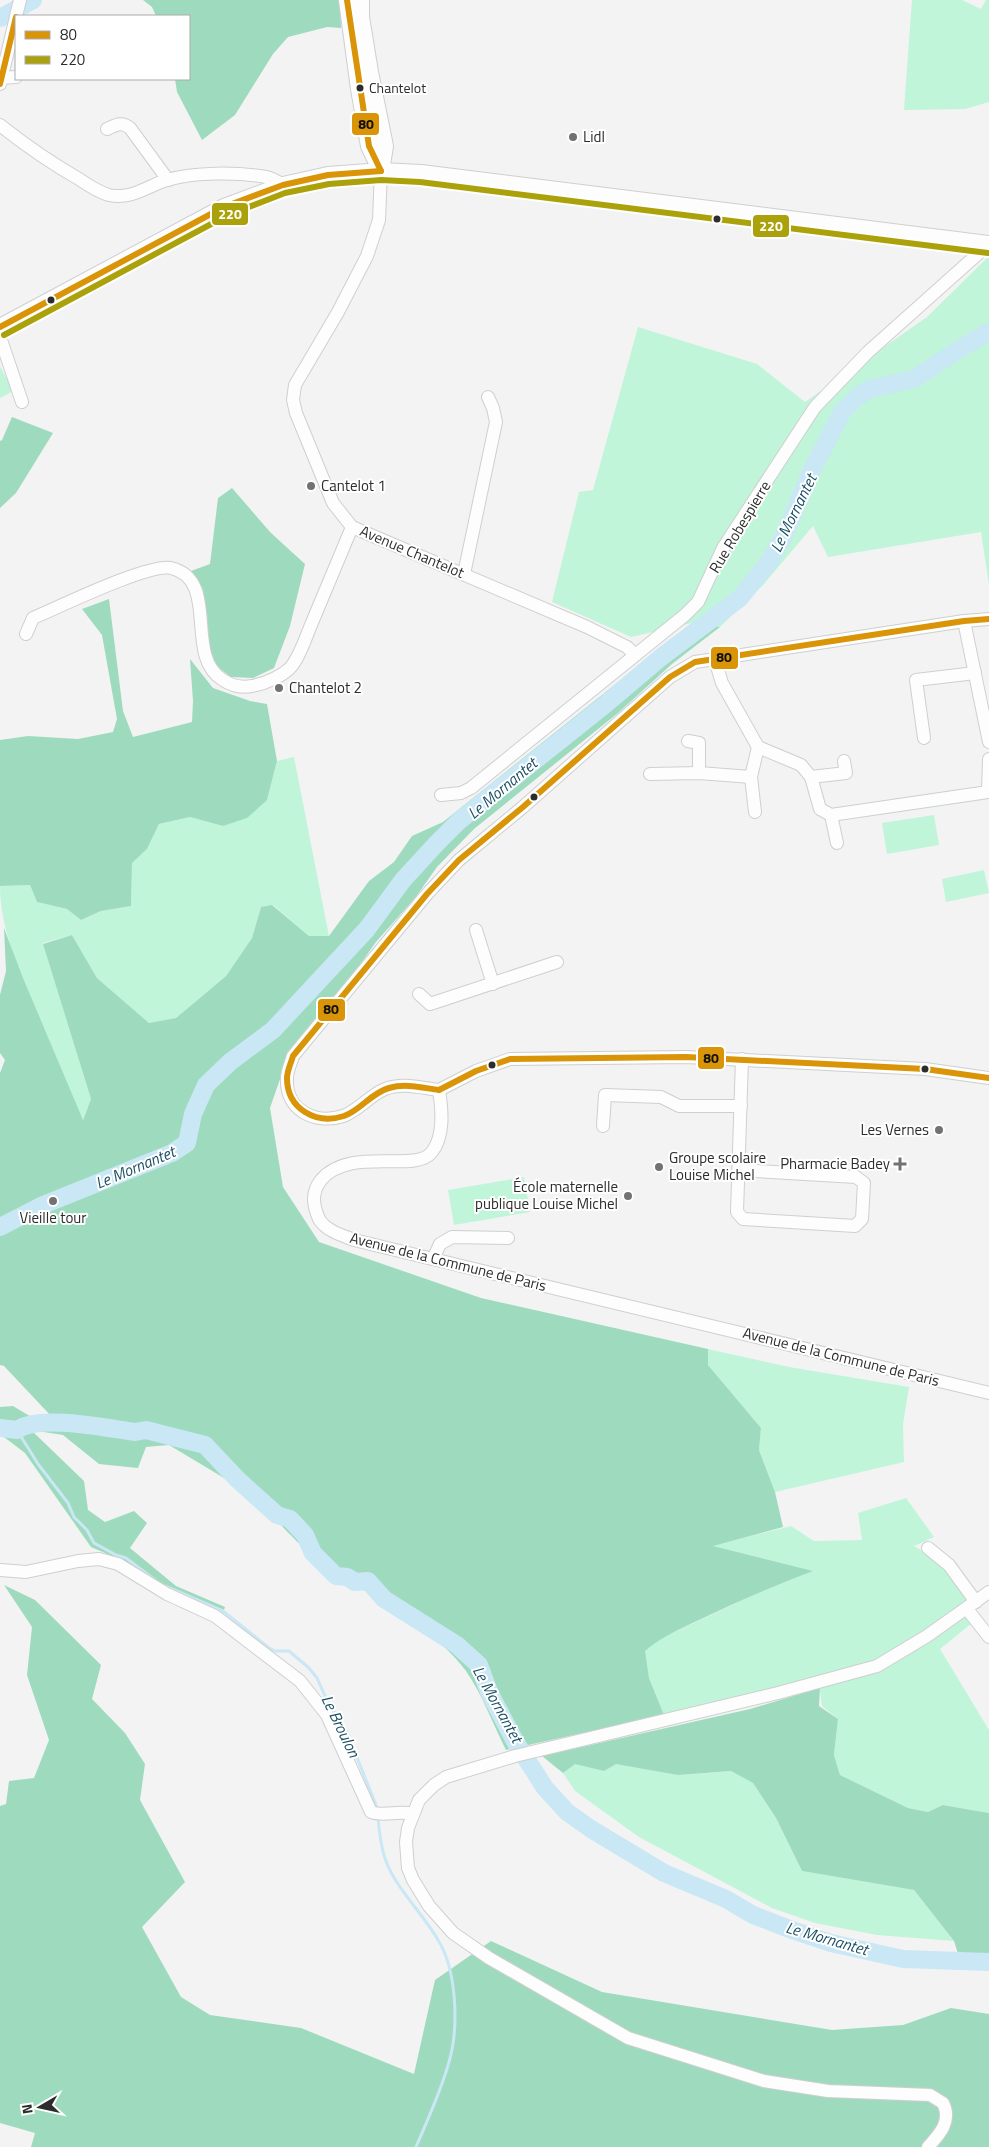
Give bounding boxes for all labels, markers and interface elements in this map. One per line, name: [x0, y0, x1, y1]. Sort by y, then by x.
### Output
legend: [15, 15, 190, 80]
text: 80: [60, 23, 77, 46]
text: 220: [60, 48, 85, 71]
place label: Chantelot: [369, 77, 426, 98]
marker: Chantelot: [355, 83, 365, 93]
line badge: 80: [351, 112, 380, 136]
text: 80: [358, 113, 374, 134]
place label: Lidl: [583, 125, 605, 148]
marker: Lidl: [567, 131, 579, 143]
line badge: 220: [211, 202, 249, 226]
text: 220: [218, 203, 242, 224]
unlabelled marker: [712, 214, 722, 224]
line badge: 220: [752, 214, 790, 238]
text: 220: [759, 215, 783, 236]
unlabelled marker: [46, 295, 56, 305]
water label: Le Mornantet: [764, 468, 823, 556]
place label: Cantelot 1: [321, 474, 386, 497]
street label: Rue Robespierre: [703, 476, 776, 577]
marker: Cantelot 1: [305, 480, 317, 492]
street label: Avenue Chantelot: [356, 519, 469, 584]
line badge: 80: [710, 646, 739, 670]
text: 80: [716, 646, 732, 667]
place label: Chantelot 2: [289, 676, 362, 699]
marker: Chantelot 2: [273, 682, 285, 694]
water label: Le Mornantet: [462, 750, 544, 824]
unlabelled marker: [529, 792, 539, 802]
line badge: 80: [317, 998, 346, 1022]
text: 80: [323, 998, 339, 1019]
line badge: 80: [697, 1046, 725, 1070]
text: 80: [703, 1047, 719, 1068]
unlabelled marker: [487, 1060, 497, 1070]
unlabelled marker: [920, 1064, 930, 1074]
place label: Les Vernes: [860, 1118, 929, 1141]
marker: Les Vernes: [933, 1124, 945, 1136]
water label: Le Mornantet: [91, 1139, 180, 1195]
place label: Groupe scolaire Louise Michel: [669, 1146, 766, 1186]
place label: Pharmacie Badey: [780, 1152, 890, 1175]
marker: Pharmacie Badey: [894, 1158, 906, 1170]
marker: Groupe scolaire Louise Michel: [653, 1161, 665, 1173]
place label: École maternelle publique Louise Michel: [475, 1175, 618, 1215]
marker: École maternelle publique Louise Michel: [622, 1190, 634, 1202]
marker: Vieille tour: [47, 1195, 59, 1207]
place label: Vieille tour: [19, 1206, 87, 1229]
street label: Avenue de la Commune de Paris: [347, 1226, 549, 1297]
street label: Avenue de la Commune de Paris: [740, 1321, 942, 1392]
water label: Le Mornantet: [467, 1661, 530, 1748]
water label: Le Broulon: [316, 1691, 367, 1762]
water label: Le Mornantet: [783, 1915, 873, 1962]
north arrow: [15, 2082, 65, 2132]
text: N: [16, 2103, 38, 2116]

